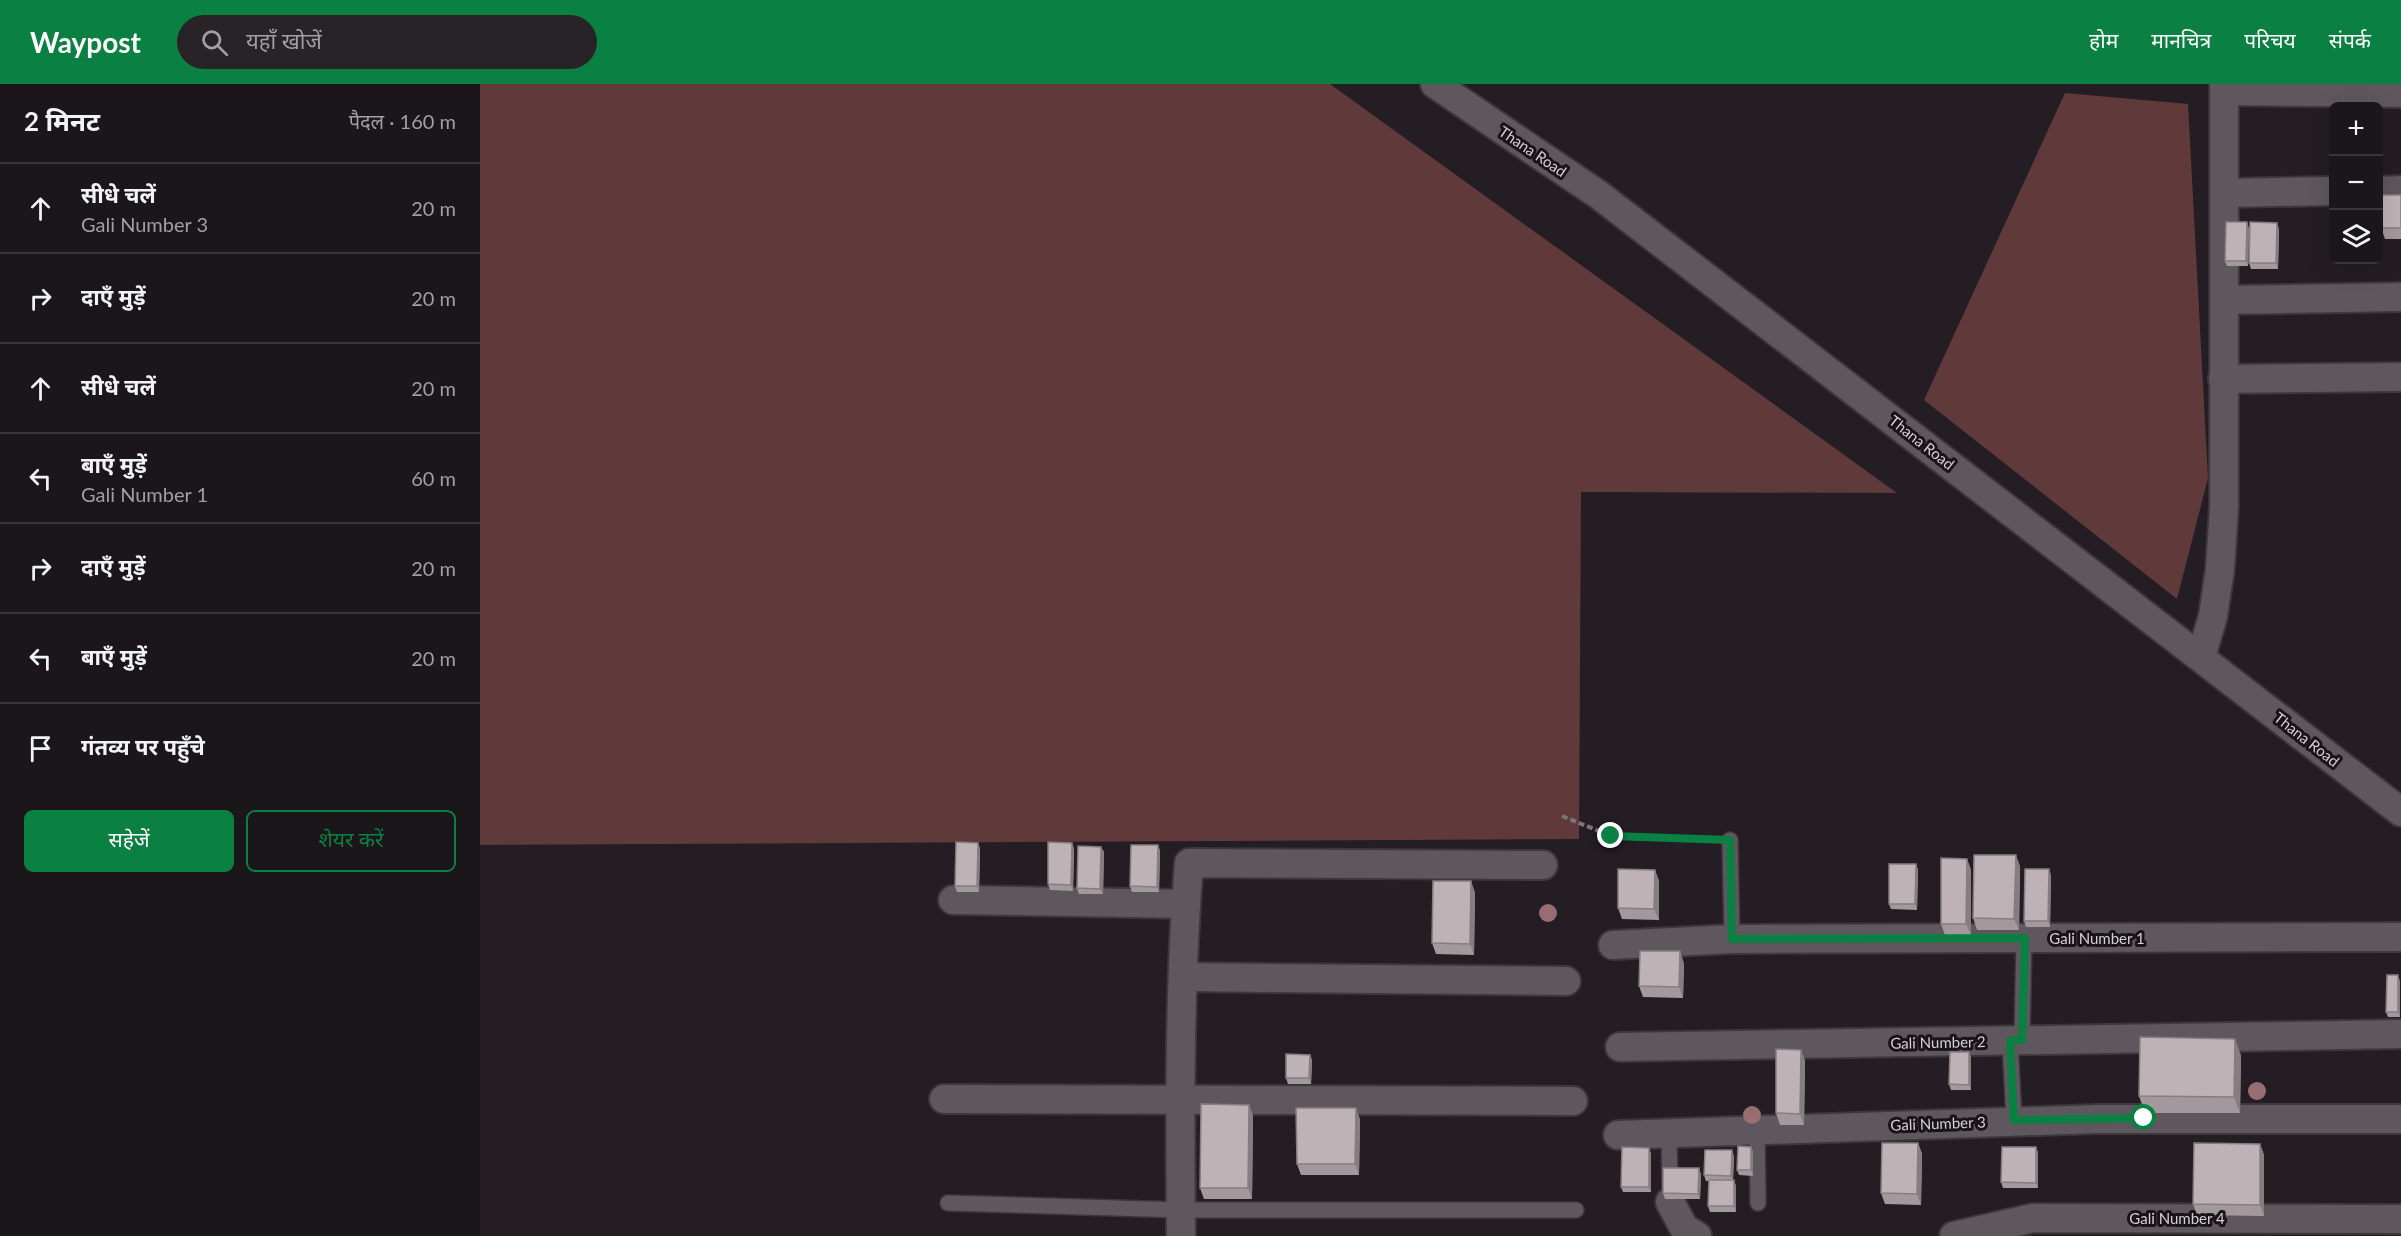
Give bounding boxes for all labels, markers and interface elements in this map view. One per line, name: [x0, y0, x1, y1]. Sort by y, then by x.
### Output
search box: [177, 15, 597, 69]
text: Waypost: [30, 25, 141, 59]
icon: search: [198, 26, 231, 59]
text: यहाँ खोजें: [246, 27, 322, 54]
text: होम: [2089, 27, 2118, 52]
text: मानचित्र: [2151, 27, 2211, 52]
text: परिचय: [2244, 27, 2296, 52]
text: संपर्क: [2329, 27, 2371, 52]
map controls: [2329, 102, 2383, 264]
button: +: [2329, 102, 2383, 156]
text: 2 मिनट: [24, 105, 100, 137]
text: पैदल · 160 m: [349, 109, 456, 133]
street label: Thana Road: [1496, 122, 1570, 180]
button: −: [2329, 156, 2383, 210]
text: सीधे चलें: [81, 181, 156, 208]
icon: ahead: [24, 192, 57, 225]
text: 20 m: [411, 196, 456, 220]
button: layers: [2329, 210, 2383, 264]
text: Gali Number 3: [81, 212, 208, 236]
icon: right: [24, 282, 57, 315]
text: दाएँ मुड़ें: [81, 283, 145, 310]
text: 20 m: [411, 286, 456, 310]
icon: ahead: [24, 372, 57, 405]
text: सीधे चलें: [81, 373, 156, 400]
text: 20 m: [411, 376, 456, 400]
street label: Thana Road: [1886, 411, 1958, 473]
text: बाएँ मुड़ें: [81, 451, 147, 478]
icon: left: [24, 462, 57, 495]
text: 60 m: [411, 466, 456, 490]
text: Gali Number 1: [81, 482, 208, 506]
icon: right: [24, 552, 57, 585]
text: दाएँ मुड़ें: [81, 553, 145, 580]
text: 20 m: [411, 556, 456, 580]
icon: left: [24, 642, 57, 675]
text: बाएँ मुड़ें: [81, 643, 147, 670]
text: 20 m: [411, 646, 456, 670]
street label: Thana Road: [2271, 708, 2343, 770]
icon: arrive: [24, 732, 57, 765]
text: गंतव्य पर पहुँचे: [81, 733, 205, 760]
button: सहेजें: [24, 810, 234, 872]
button: शेयर करें: [246, 810, 456, 872]
route end: [1597, 822, 1623, 848]
street label: Gali Number 1: [2049, 929, 2145, 947]
street label: Gali Number 2: [1890, 1032, 1986, 1052]
route start: [2130, 1104, 2156, 1130]
street label: Gali Number 3: [1890, 1112, 1986, 1134]
street label: Gali Number 4: [2129, 1209, 2225, 1227]

